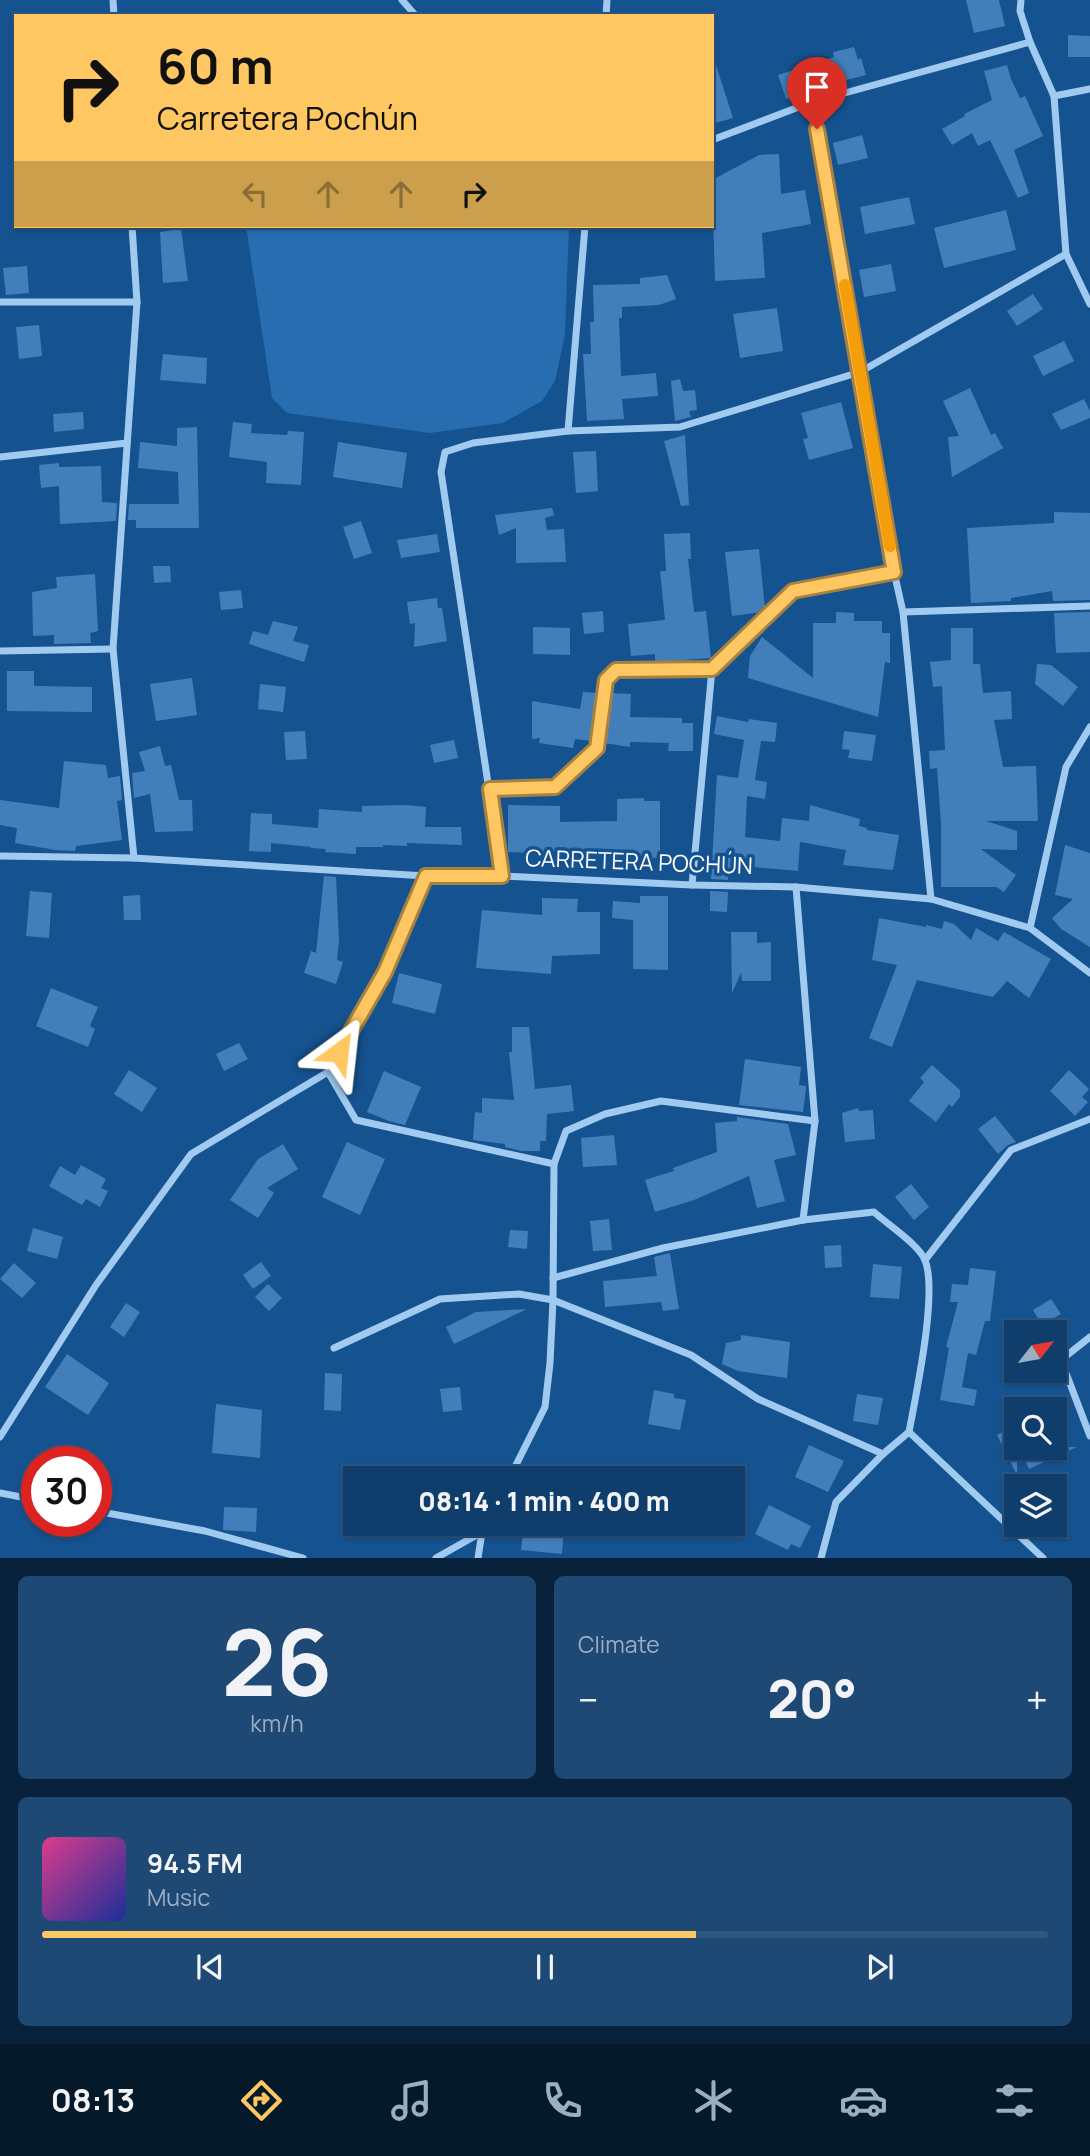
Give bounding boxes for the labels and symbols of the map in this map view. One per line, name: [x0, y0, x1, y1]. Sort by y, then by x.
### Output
pin: [787, 57, 847, 129]
street label: CARRETERA POCHÚN: [525, 841, 753, 881]
position arrow: [302, 1015, 376, 1089]
north arrow: [1004, 1320, 1068, 1382]
speed limit sign: 30: [21, 1446, 112, 1537]

